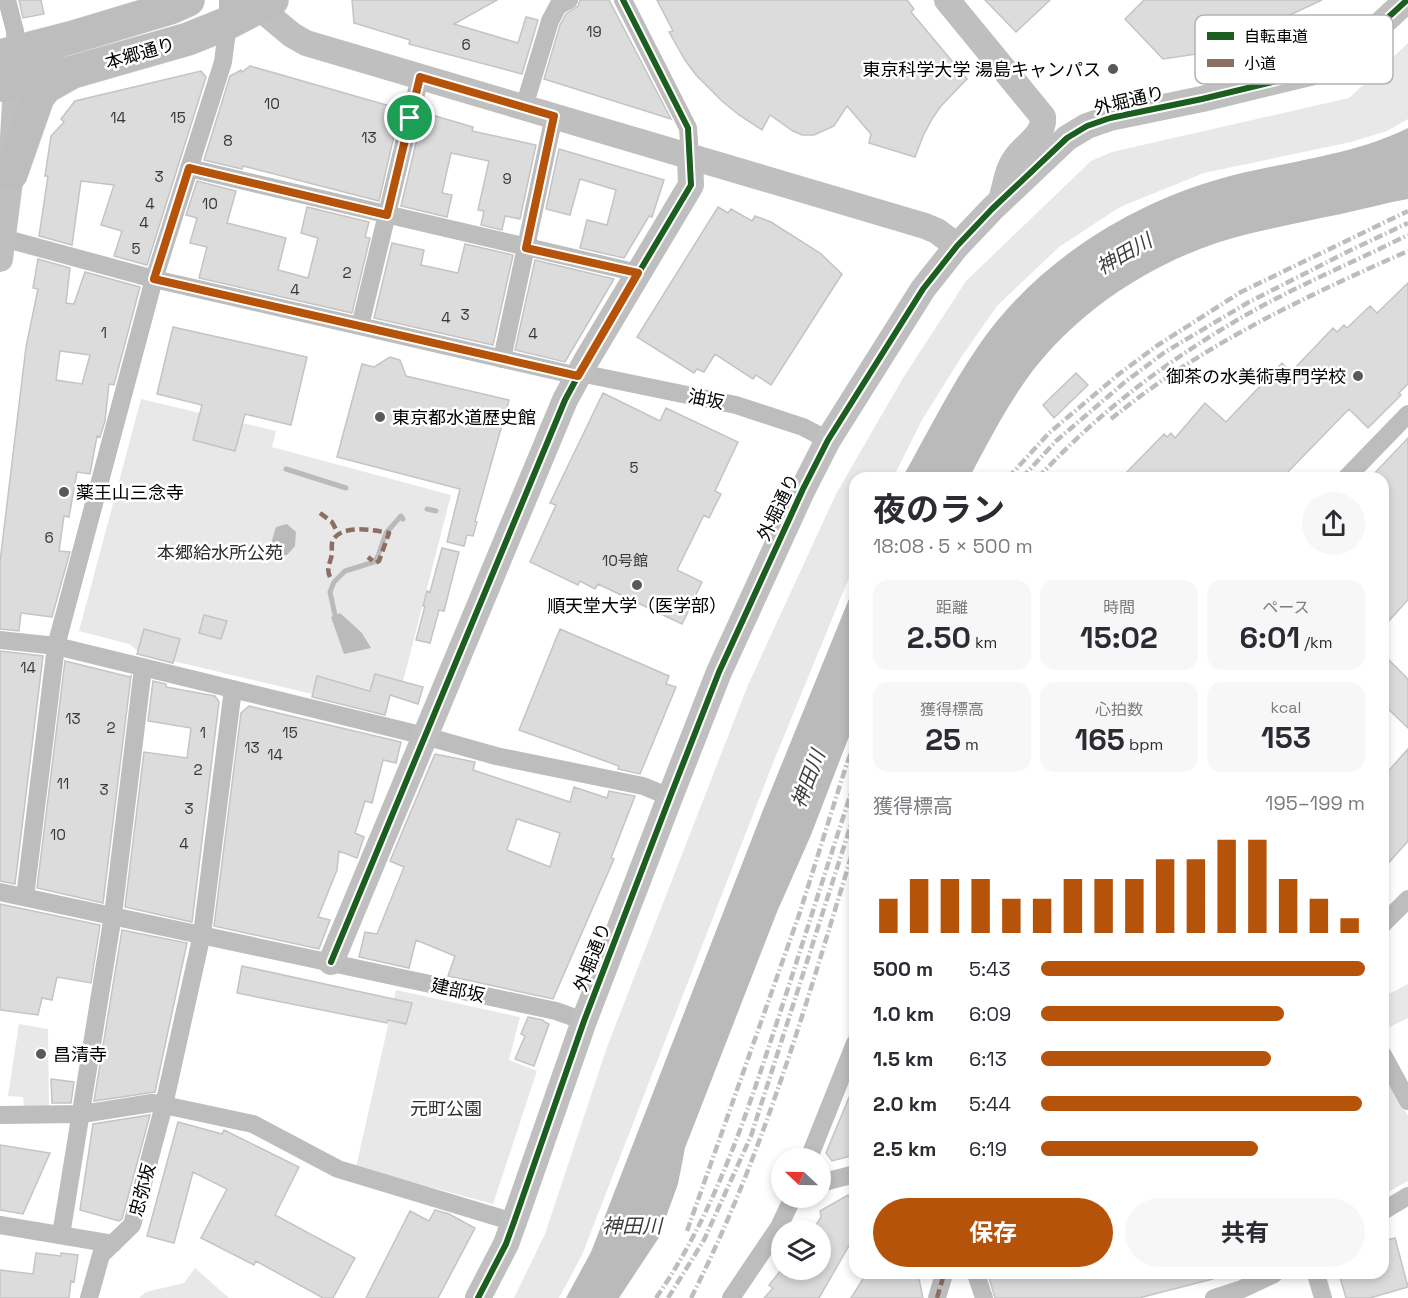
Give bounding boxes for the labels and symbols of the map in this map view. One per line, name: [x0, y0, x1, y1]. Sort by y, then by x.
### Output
legend: [1195, 15, 1393, 84]
house number: 19: [586, 22, 602, 41]
text: 自転車道: [1244, 26, 1308, 47]
street label: 本郷通り: [102, 32, 178, 74]
house number: 6: [461, 35, 471, 54]
text: 小道: [1244, 53, 1276, 74]
place label: 東京科学大学 湯島キャンパス: [862, 58, 1101, 81]
marker: 東京科学大学 湯島キャンパス: [1106, 62, 1120, 76]
street label: 外堀通り: [1091, 81, 1167, 119]
pin: [384, 92, 435, 143]
house number: 10: [264, 94, 280, 113]
house number: 14: [110, 108, 126, 127]
house number: 15: [170, 108, 186, 127]
house number: 13: [361, 128, 377, 147]
house number: 8: [223, 131, 233, 150]
house number: 3: [154, 167, 164, 186]
house number: 9: [502, 169, 512, 188]
house number: 4: [145, 194, 155, 213]
house number: 10: [202, 194, 218, 213]
house number: 4: [139, 213, 149, 232]
water label: 神田川: [1092, 227, 1158, 280]
house number: 5: [132, 239, 141, 258]
house number: 2: [342, 263, 352, 282]
house number: 4: [290, 280, 300, 299]
house number: 3: [460, 305, 470, 324]
house number: 4: [441, 308, 451, 327]
house number: 1: [101, 323, 107, 342]
house number: 4: [528, 324, 538, 343]
place label: 御茶の水美術専門学校: [1166, 365, 1346, 388]
marker: 御茶の水美術専門学校: [1351, 369, 1365, 383]
street label: 油坂: [686, 384, 726, 414]
place label: 東京都水道歴史館: [392, 406, 536, 429]
marker: 東京都水道歴史館: [373, 410, 387, 424]
house number: 5: [630, 458, 639, 477]
street label: 外堀通り: [752, 470, 804, 544]
place label: 薬王山三念寺: [76, 481, 184, 504]
marker: 薬王山三念寺: [57, 485, 71, 499]
house number: 6: [44, 528, 54, 547]
park label: 本郷給水所公苑: [157, 541, 283, 564]
house number: 10号館: [602, 551, 648, 570]
marker: 順天堂大学（医学部）: [630, 578, 644, 592]
place label: 順天堂大学（医学部）: [547, 594, 727, 617]
house number: 14: [20, 658, 36, 677]
house number: 13: [65, 709, 81, 728]
house number: 2: [106, 718, 116, 737]
house number: 1: [200, 723, 206, 742]
house number: 15: [282, 723, 298, 742]
house number: 13: [244, 738, 260, 757]
water label: 神田川: [785, 744, 832, 812]
house number: 14: [267, 745, 283, 764]
house number: 2: [193, 760, 203, 779]
house number: 11: [57, 774, 69, 793]
house number: 3: [99, 780, 109, 799]
house number: 3: [184, 799, 194, 818]
house number: 10: [50, 825, 66, 844]
house number: 4: [179, 834, 189, 853]
street label: 外堀通り: [568, 919, 616, 995]
street label: 建部坂: [429, 973, 487, 1007]
place label: 昌清寺: [53, 1043, 107, 1066]
marker: 昌清寺: [34, 1047, 48, 1061]
park label: 元町公園: [410, 1097, 482, 1120]
north arrow: [771, 1148, 831, 1208]
street label: 忠弥坂: [124, 1161, 160, 1219]
water label: 神田川: [602, 1213, 664, 1239]

